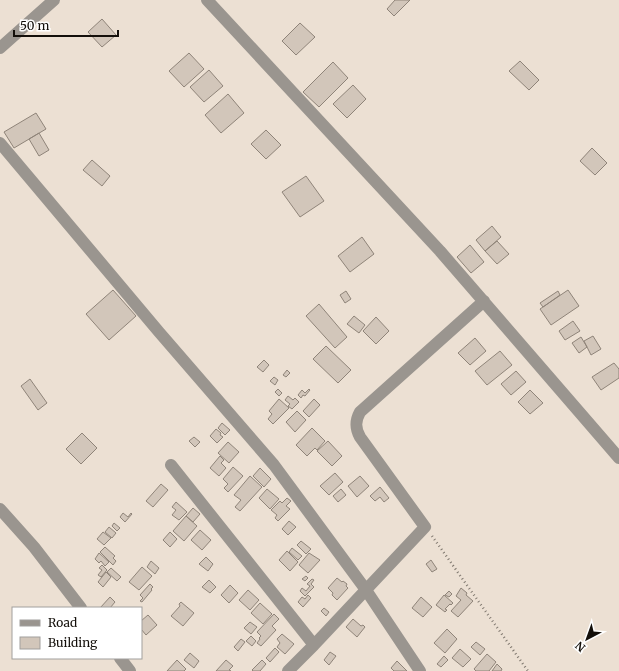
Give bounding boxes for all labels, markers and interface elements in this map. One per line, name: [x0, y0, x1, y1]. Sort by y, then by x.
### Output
scale bar: [14, 12, 118, 38]
text: 50 m: [20, 18, 49, 33]
legend: [12, 607, 142, 659]
text: Road: [48, 615, 77, 630]
north arrow: [567, 619, 607, 659]
text: Building: [48, 635, 98, 650]
text: N: [572, 638, 588, 655]

